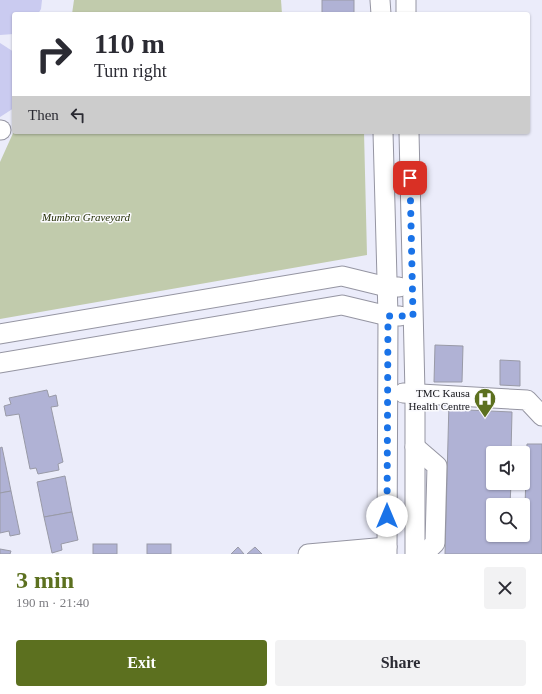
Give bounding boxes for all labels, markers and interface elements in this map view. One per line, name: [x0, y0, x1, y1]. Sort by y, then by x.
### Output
icon: right: [28, 28, 80, 80]
text: 110 m: [94, 28, 165, 59]
text: Turn right: [94, 61, 167, 81]
icon: left: [67, 104, 89, 126]
text: Then: [28, 107, 59, 123]
pin: [393, 161, 427, 195]
icon: arrive: [399, 167, 421, 189]
park label: Mumbra Graveyard: [41, 211, 130, 223]
hospital icon: TMC Kausa Health Centre: [472, 386, 498, 419]
place label: TMC Kausa Health Centre: [409, 387, 470, 412]
map controls: [486, 446, 530, 542]
button: sound: [486, 446, 530, 490]
position arrow: [366, 495, 408, 537]
button: search: [486, 498, 530, 542]
text: 3 min: [16, 567, 74, 593]
button: close: [484, 567, 526, 609]
text: 190 m · 21:40: [16, 595, 89, 610]
button: Exit: [16, 640, 267, 686]
button: Share: [275, 640, 526, 686]

